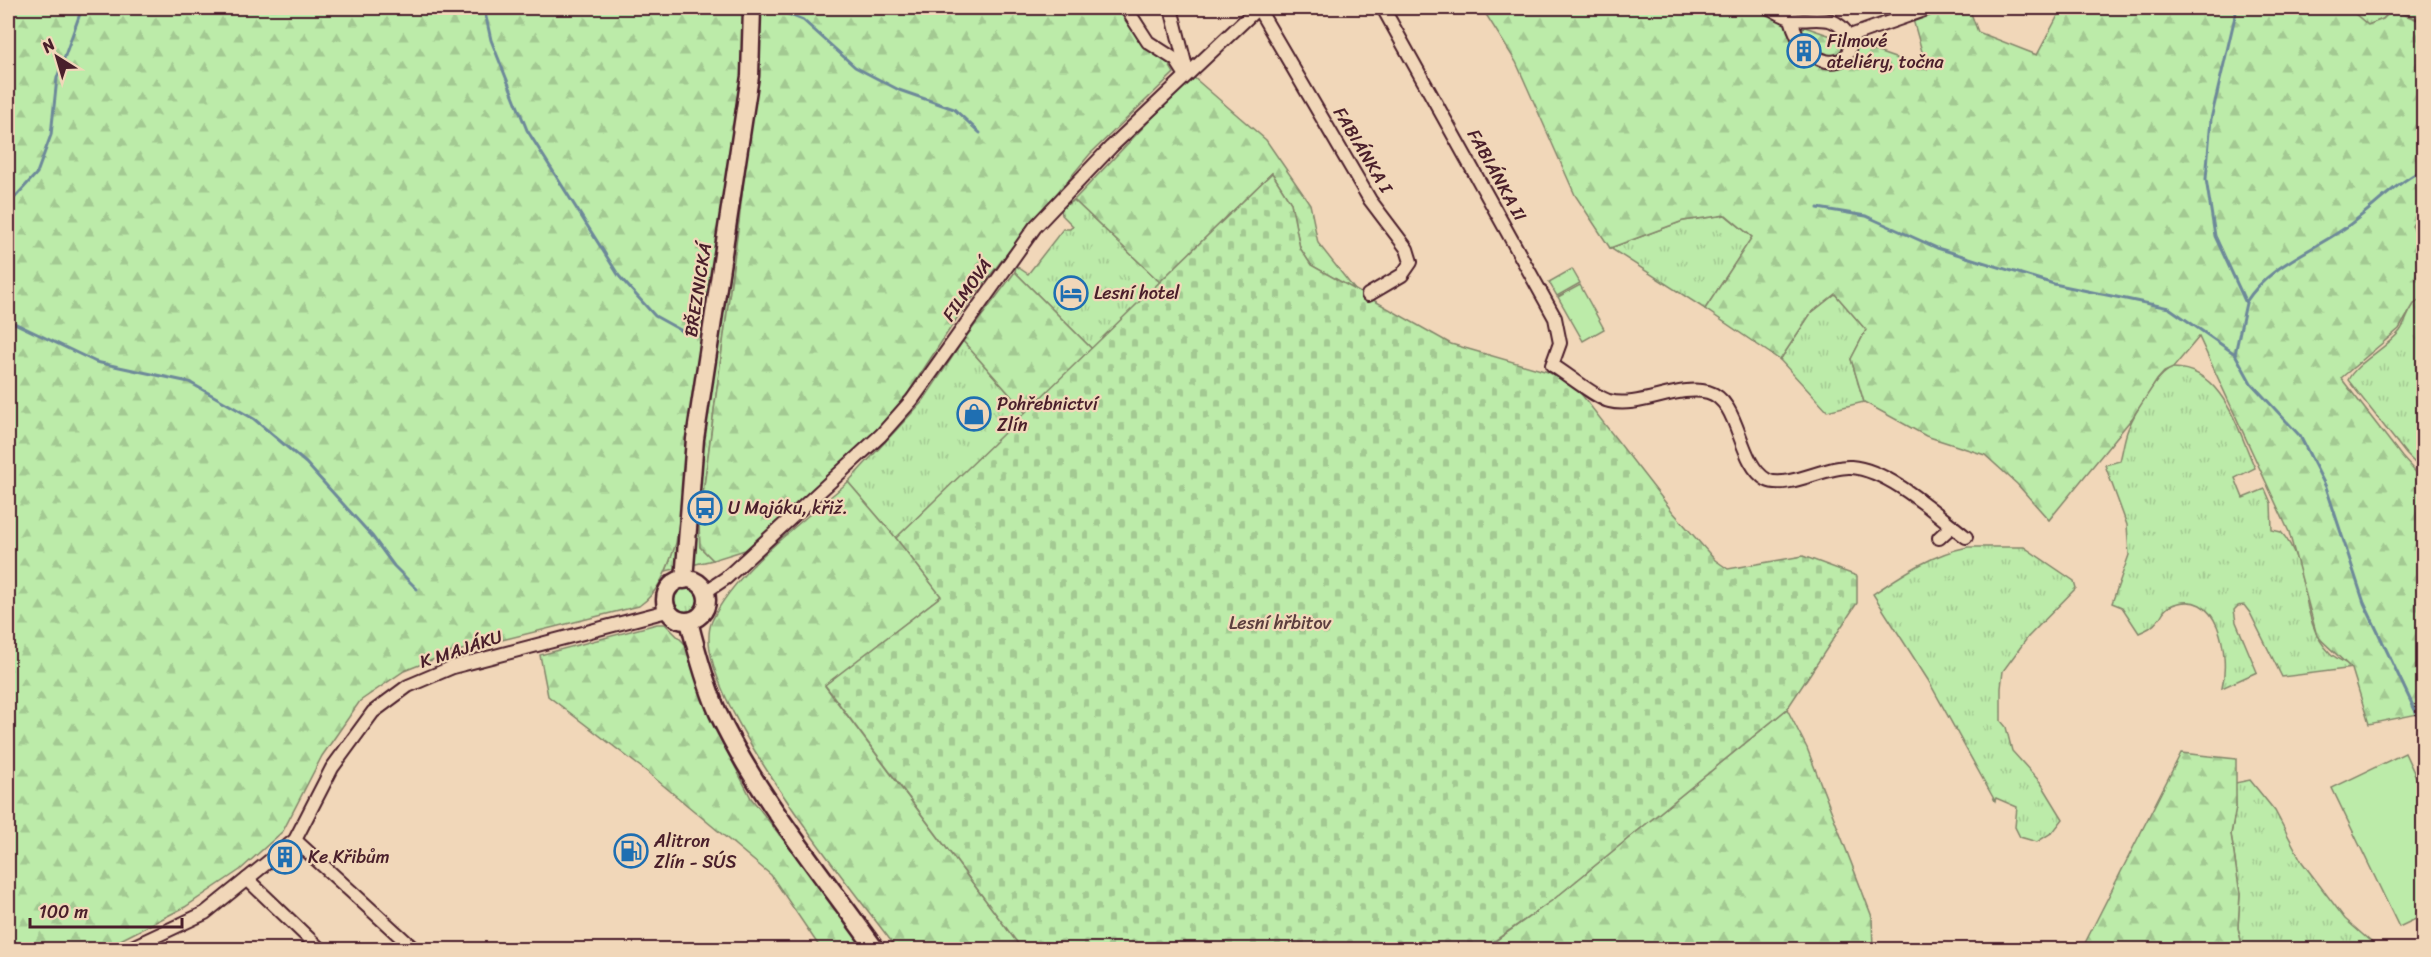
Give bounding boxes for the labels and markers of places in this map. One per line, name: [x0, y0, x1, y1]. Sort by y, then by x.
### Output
place label: Filmové ateliéry, točna: [1827, 25, 1945, 78]
building icon: Filmové ateliéry, točna: [1786, 33, 1822, 69]
hotel icon: Lesní hotel: [1053, 275, 1089, 311]
place label: Lesní hotel: [1094, 277, 1180, 309]
place label: Pohřebnictví Zlín: [997, 388, 1100, 441]
shop icon: Pohřebnictví Zlín: [956, 396, 992, 432]
bus stop icon: U Majáku, křiž.: [687, 490, 723, 526]
place label: U Majáku, křiž.: [728, 492, 848, 524]
place label: Alitron Zlín - SÚS: [653, 825, 737, 878]
fuel station icon: Alitron Zlín - SÚS: [613, 833, 649, 869]
building icon: Ke Křibům: [267, 839, 303, 875]
place label: Ke Křibům: [308, 841, 390, 873]

